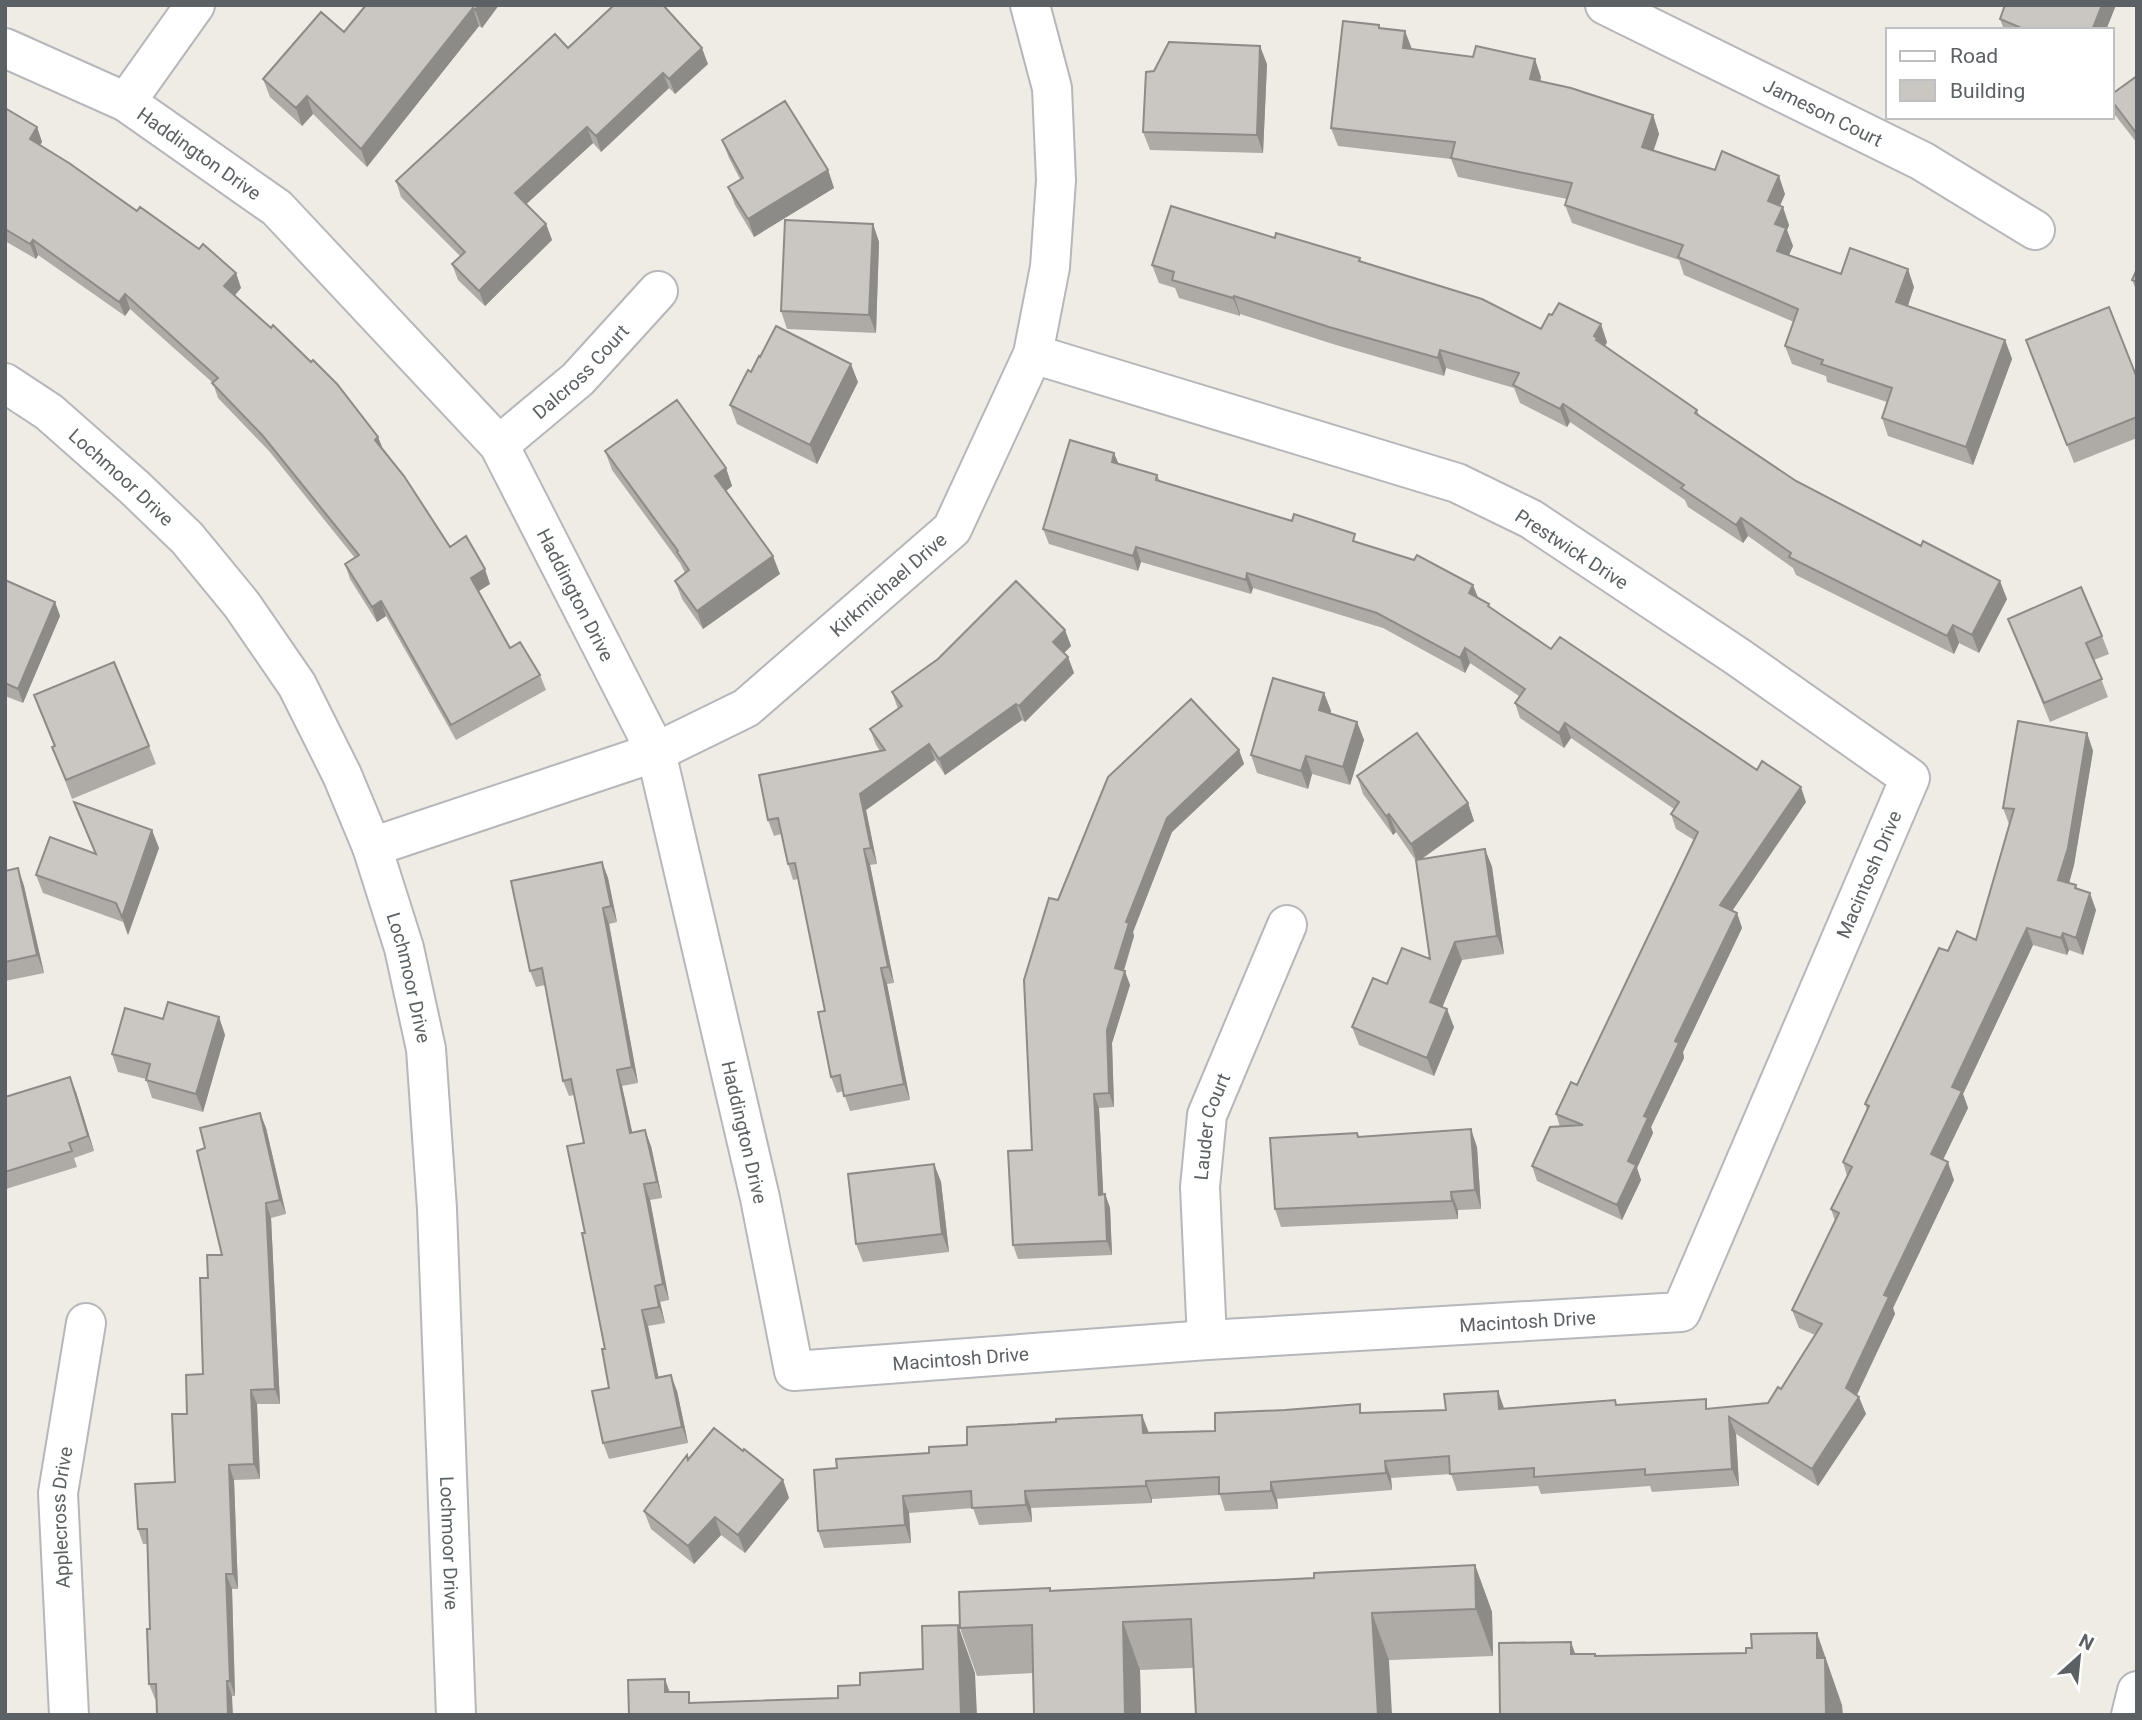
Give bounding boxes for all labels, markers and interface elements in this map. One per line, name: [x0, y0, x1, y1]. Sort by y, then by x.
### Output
legend: [1886, 28, 2114, 119]
text: Road: [1950, 44, 1998, 68]
street label: Jameson Court: [1759, 74, 1886, 152]
text: Building: [1950, 79, 2025, 103]
street label: Haddington Drive: [133, 102, 265, 205]
street label: Dalcross Court: [528, 320, 634, 424]
street label: Lochmoor Drive: [64, 424, 178, 531]
street label: Prestwick Drive: [1511, 504, 1633, 595]
street label: Haddington Drive: [532, 525, 619, 665]
street label: Kirkmichael Drive: [826, 528, 951, 642]
street label: Macintosh Drive: [1832, 807, 1907, 942]
street label: Lochmoor Drive: [381, 910, 435, 1045]
street label: Haddington Drive: [716, 1059, 772, 1206]
street label: Lauder Court: [1190, 1070, 1235, 1181]
street label: Macintosh Drive: [1459, 1306, 1596, 1337]
street label: Macintosh Drive: [892, 1342, 1030, 1376]
street label: Applecross Drive: [47, 1445, 77, 1589]
street label: Lochmoor Drive: [435, 1476, 463, 1610]
north arrow: [2044, 1622, 2114, 1692]
text: N: [2075, 1629, 2098, 1656]

